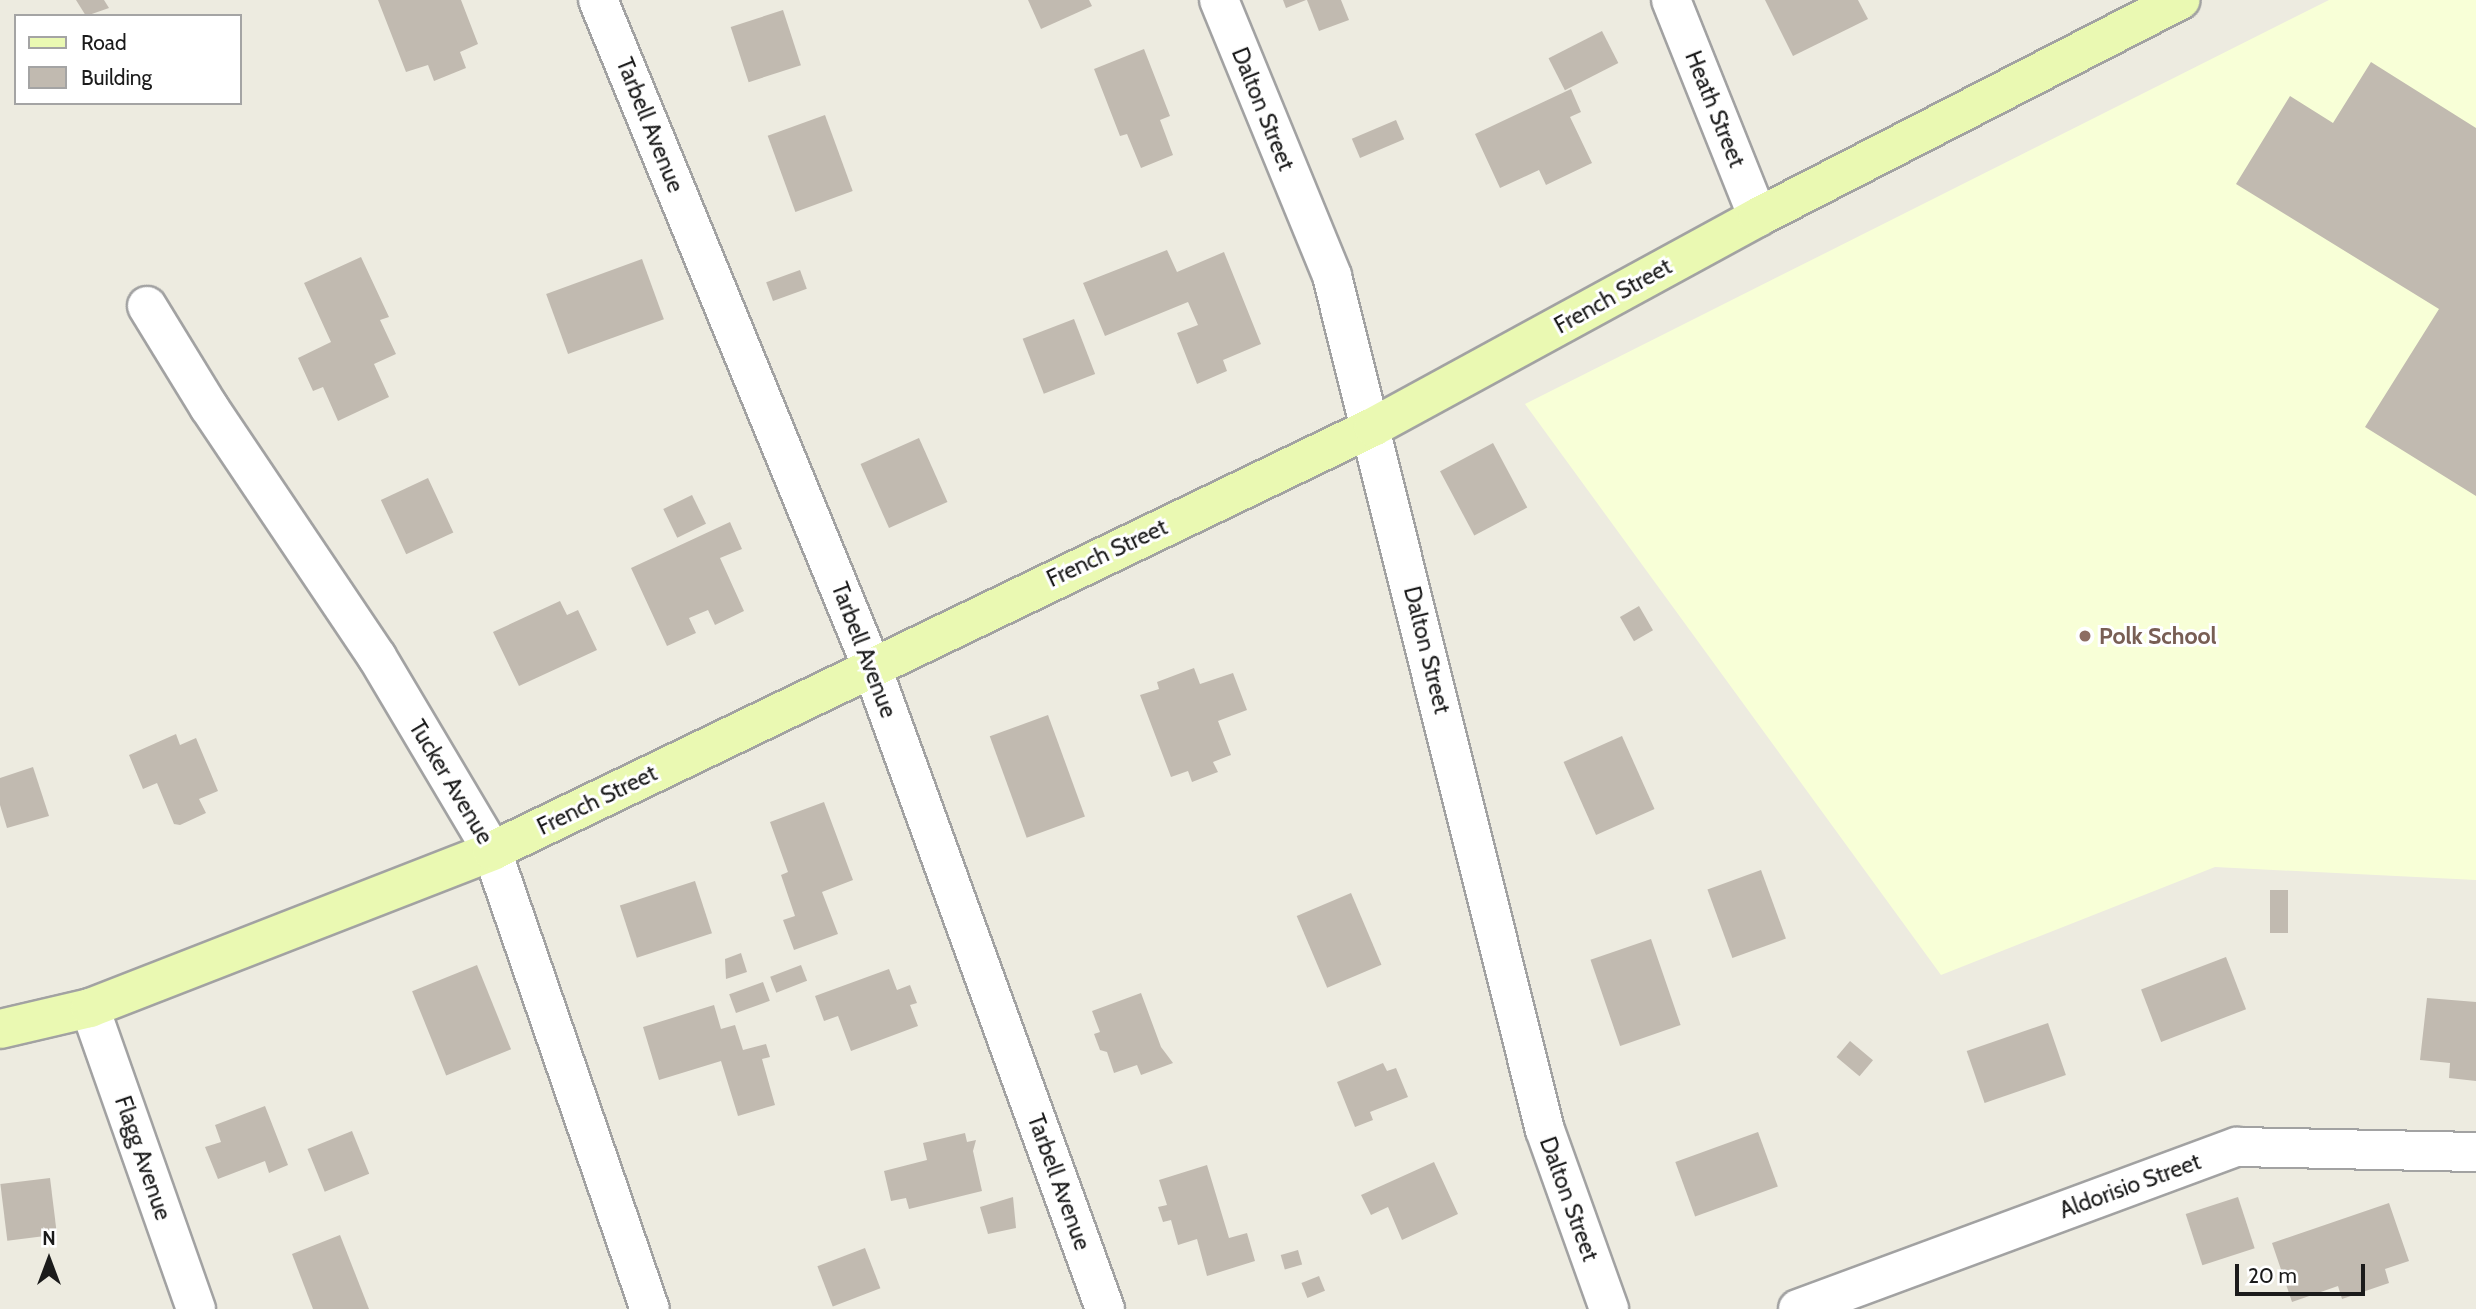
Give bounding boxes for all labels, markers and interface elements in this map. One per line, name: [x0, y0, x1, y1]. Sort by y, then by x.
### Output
legend: [14, 14, 242, 105]
text: Road: [81, 30, 127, 55]
street label: Dalton Street: [1226, 43, 1300, 175]
street label: Heath Street: [1679, 47, 1751, 171]
street label: Tarbell Avenue: [610, 54, 690, 196]
text: Building: [81, 65, 152, 90]
street label: French Street: [1550, 252, 1676, 340]
street label: French Street: [1042, 513, 1172, 593]
street label: Tarbell Avenue: [826, 578, 902, 722]
street label: Dalton Street: [1398, 583, 1456, 717]
place label: Polk School: [2099, 622, 2217, 650]
marker: Polk School: [2077, 628, 2093, 644]
street label: Tucker Avenue: [403, 715, 499, 849]
street label: French Street: [533, 759, 661, 841]
street label: Flagg Avenue: [109, 1092, 177, 1224]
street label: Tarbell Avenue: [1022, 1110, 1096, 1254]
street label: Dalton Street: [1534, 1133, 1604, 1265]
street label: Aldorisio Street: [2056, 1148, 2204, 1224]
north arrow: [14, 1225, 84, 1295]
text: N: [42, 1227, 56, 1250]
scale bar: [2238, 1250, 2368, 1294]
text: 20 m: [2248, 1263, 2297, 1288]

